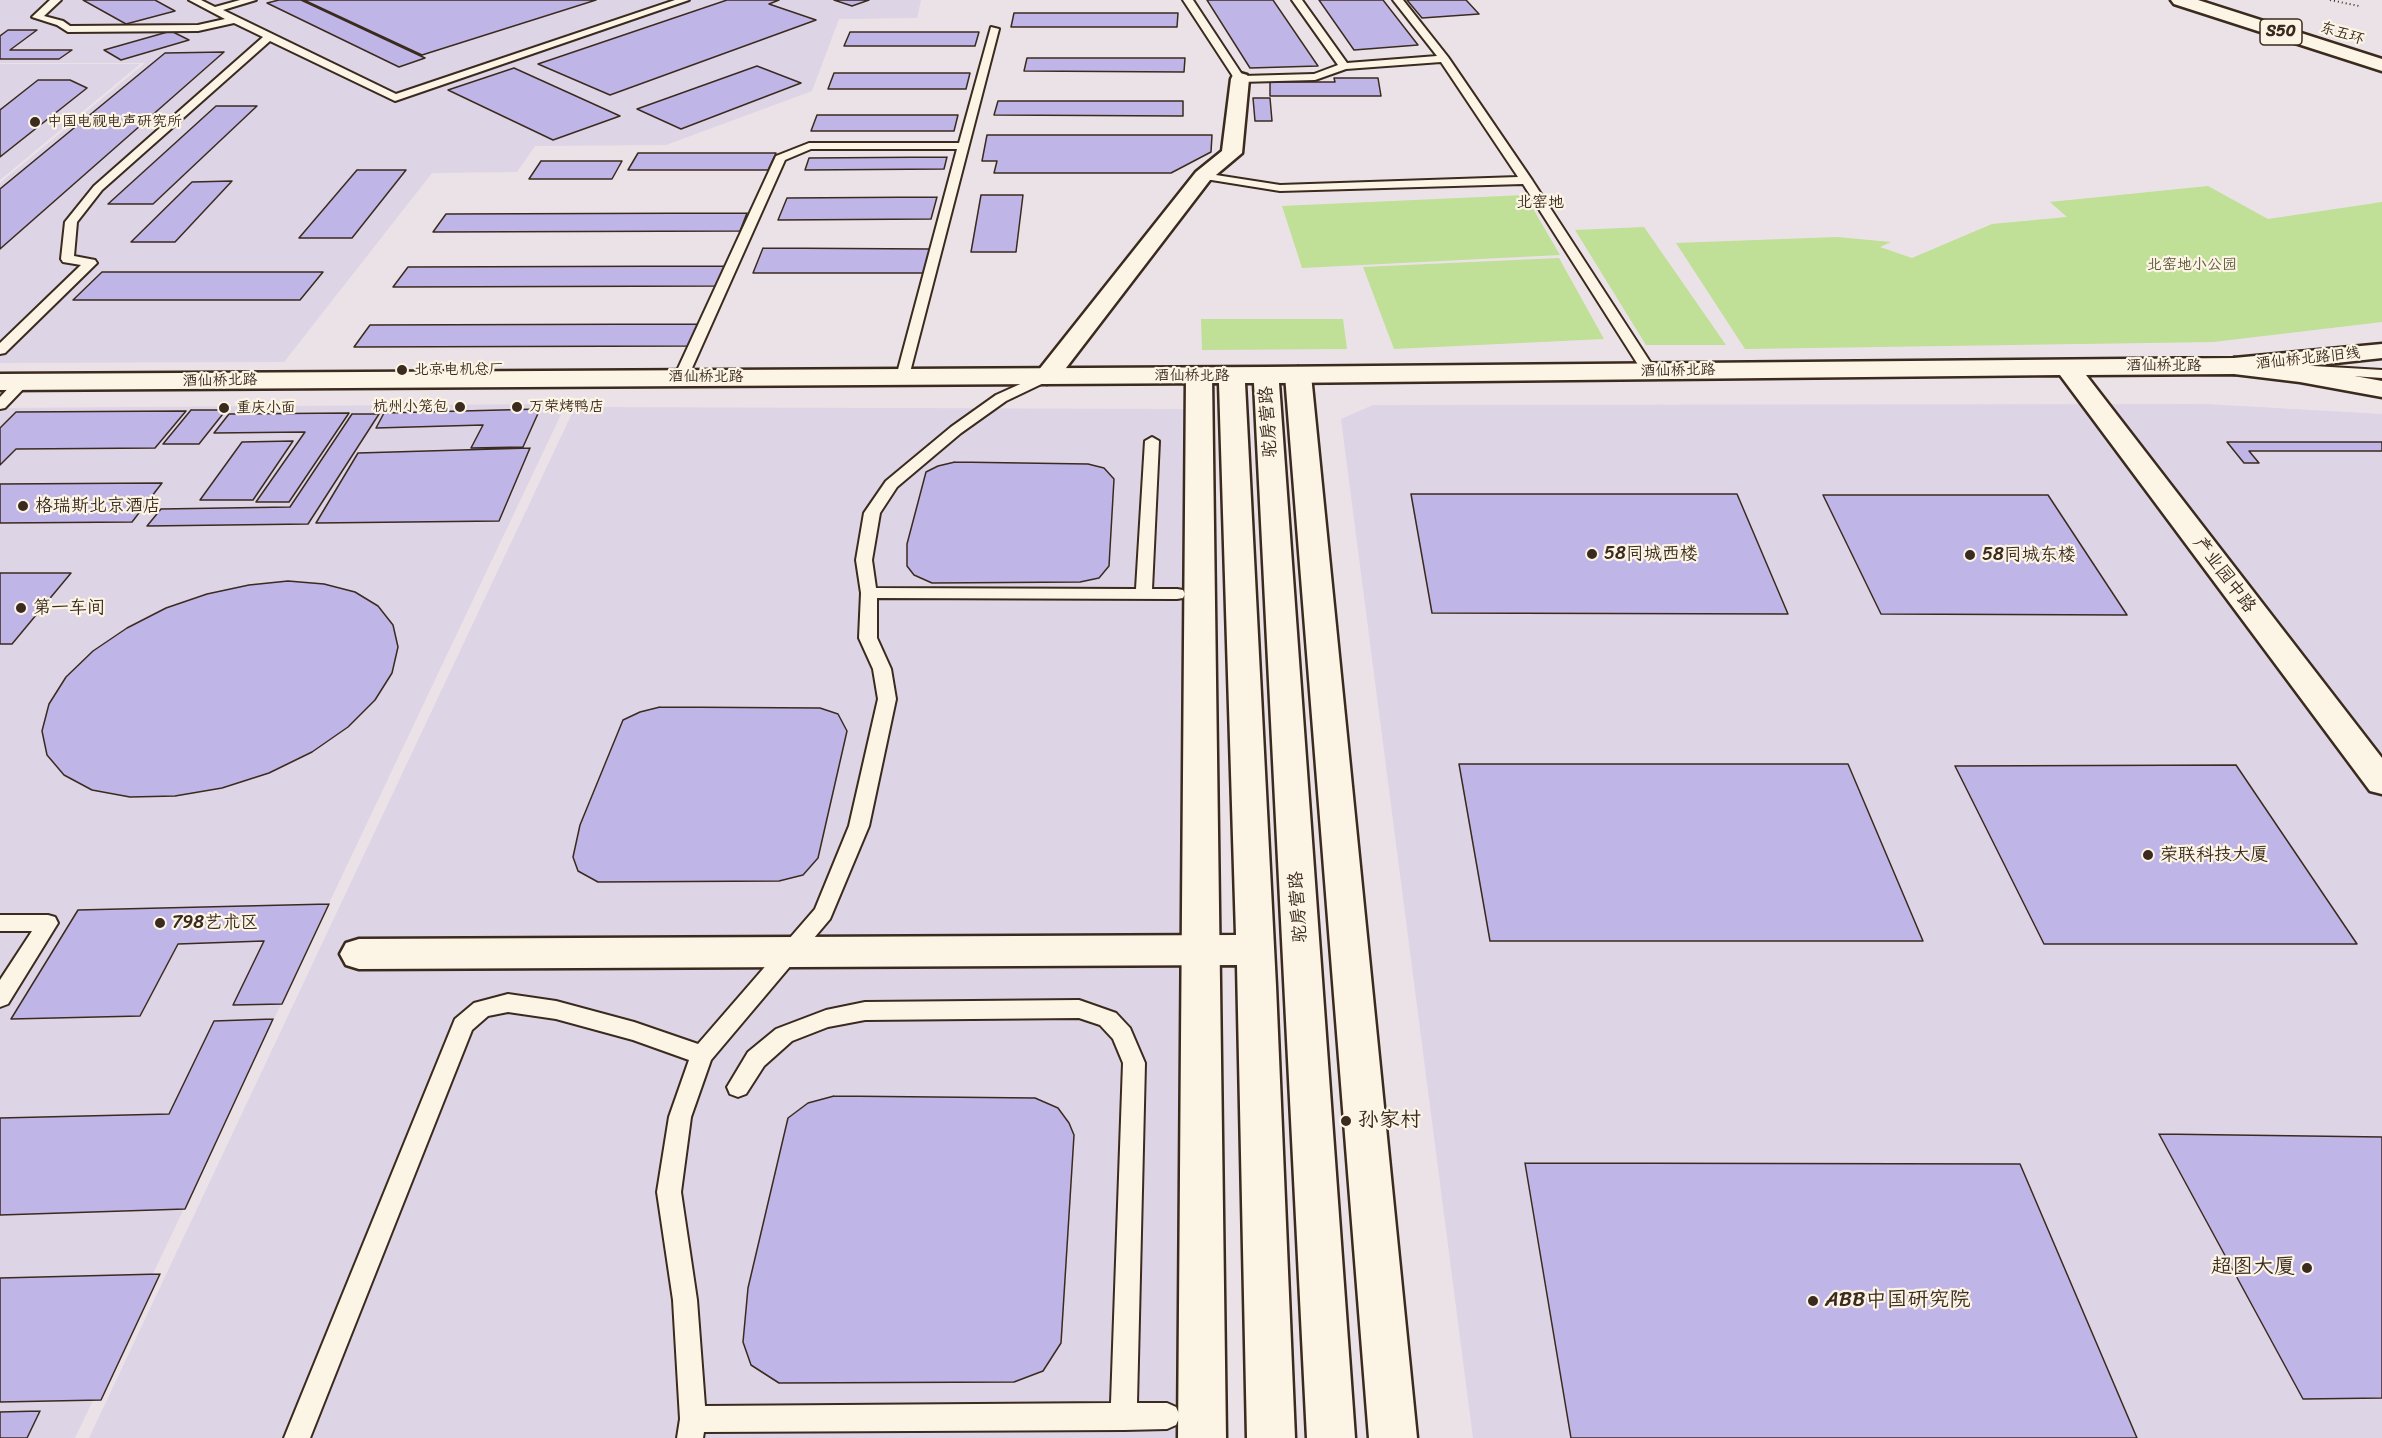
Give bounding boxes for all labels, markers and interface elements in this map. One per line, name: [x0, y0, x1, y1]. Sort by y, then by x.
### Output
road number: S50: [2260, 19, 2302, 45]
street label: 东五环: [2318, 19, 2366, 49]
place label: 中国电视电声研究所: [47, 113, 182, 131]
marker: 中国电视电声研究所: [28, 115, 42, 129]
district label: 北窑地: [1516, 193, 1564, 213]
park label: 北窑地小公园: [2147, 256, 2237, 274]
street label: 酒仙桥北路旧线: [2255, 345, 2361, 373]
street label: 酒仙桥北路: [2127, 357, 2201, 375]
place label: 北京电机总厂: [414, 361, 504, 379]
street label: 酒仙桥北路: [1640, 361, 1716, 381]
marker: 北京电机总厂: [395, 363, 409, 377]
street label: 酒仙桥北路: [1155, 367, 1229, 385]
street label: 酒仙桥北路: [669, 368, 743, 386]
street label: 酒仙桥北路: [182, 371, 258, 391]
street label: 驼房营路: [1256, 385, 1282, 459]
place label: 杭州小笼包: [373, 398, 448, 416]
place label: 万荣烤鸭店: [529, 398, 604, 416]
place label: 重庆小面: [236, 399, 296, 417]
marker: 杭州小笼包: [453, 400, 467, 414]
marker: 万荣烤鸭店: [510, 400, 524, 414]
marker: 重庆小面: [217, 401, 231, 415]
place label: 格瑞斯北京酒店: [35, 495, 161, 517]
marker: 格瑞斯北京酒店: [16, 499, 30, 513]
street label: 产业园中路: [2188, 533, 2260, 617]
place label: 58同城西楼: [1604, 543, 1698, 565]
place label: 58同城东楼: [1982, 544, 2076, 566]
marker: 58同城西楼: [1585, 547, 1599, 561]
marker: 58同城东楼: [1963, 548, 1977, 562]
place label: 第一车间: [33, 597, 105, 619]
marker: 第一车间: [14, 601, 28, 615]
place label: 荣联科技大厦: [2160, 844, 2268, 866]
marker: 荣联科技大厦: [2141, 848, 2155, 862]
street label: 驼房营路: [1286, 870, 1312, 944]
place label: 798艺术区: [172, 912, 258, 934]
marker: 798艺术区: [153, 916, 167, 930]
place label: 孙家村: [1358, 1108, 1421, 1134]
marker: 孙家村: [1339, 1114, 1353, 1128]
place label: 超图大厦: [2211, 1255, 2295, 1281]
marker: 超图大厦: [2300, 1261, 2314, 1275]
place label: ABB中国研究院: [1825, 1288, 1970, 1314]
marker: ABB中国研究院: [1806, 1294, 1820, 1308]

